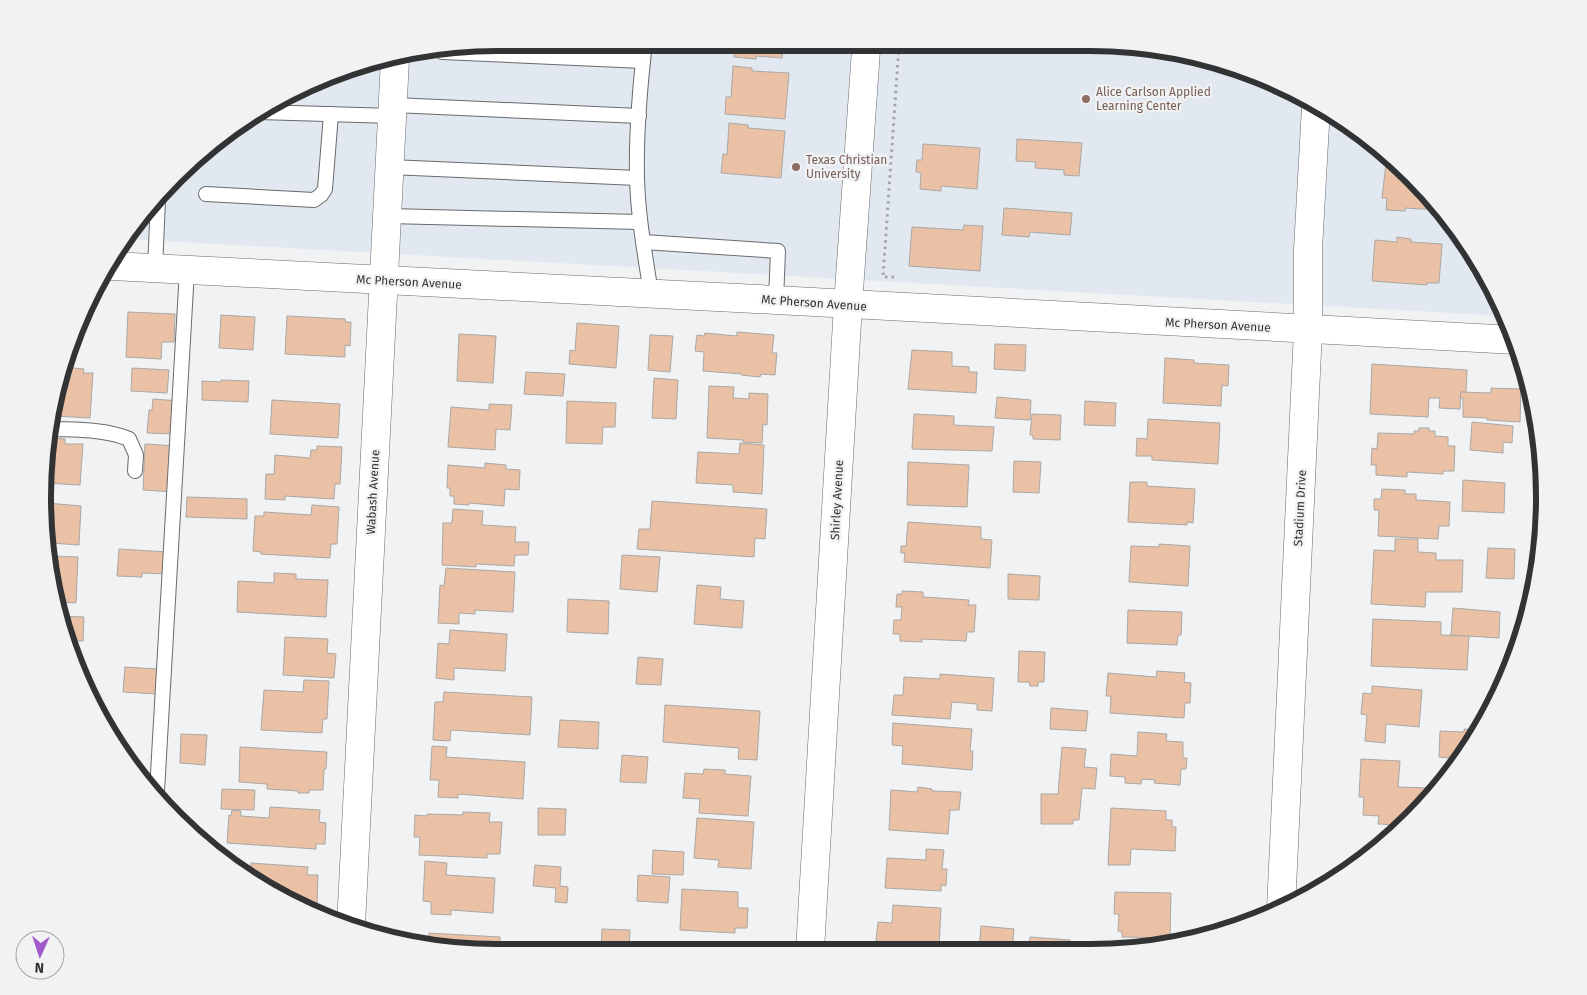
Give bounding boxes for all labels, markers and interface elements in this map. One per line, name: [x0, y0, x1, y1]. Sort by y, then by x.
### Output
place label: Alice Carlson Applied Learning Center: [1096, 85, 1211, 113]
marker: Alice Carlson Applied Learning Center: [1080, 93, 1092, 105]
place label: Texas Christian University: [806, 153, 887, 181]
marker: Texas Christian University: [790, 161, 802, 173]
street label: Mc Pherson Avenue: [356, 272, 462, 292]
street label: Mc Pherson Avenue: [761, 292, 867, 314]
street label: Mc Pherson Avenue: [1165, 315, 1271, 335]
street label: Wabash Avenue: [364, 449, 382, 535]
street label: Shirley Avenue: [828, 459, 846, 541]
street label: Stadium Drive: [1291, 469, 1309, 547]
north arrow: [15, 930, 65, 980]
text: N: [34, 959, 44, 976]

